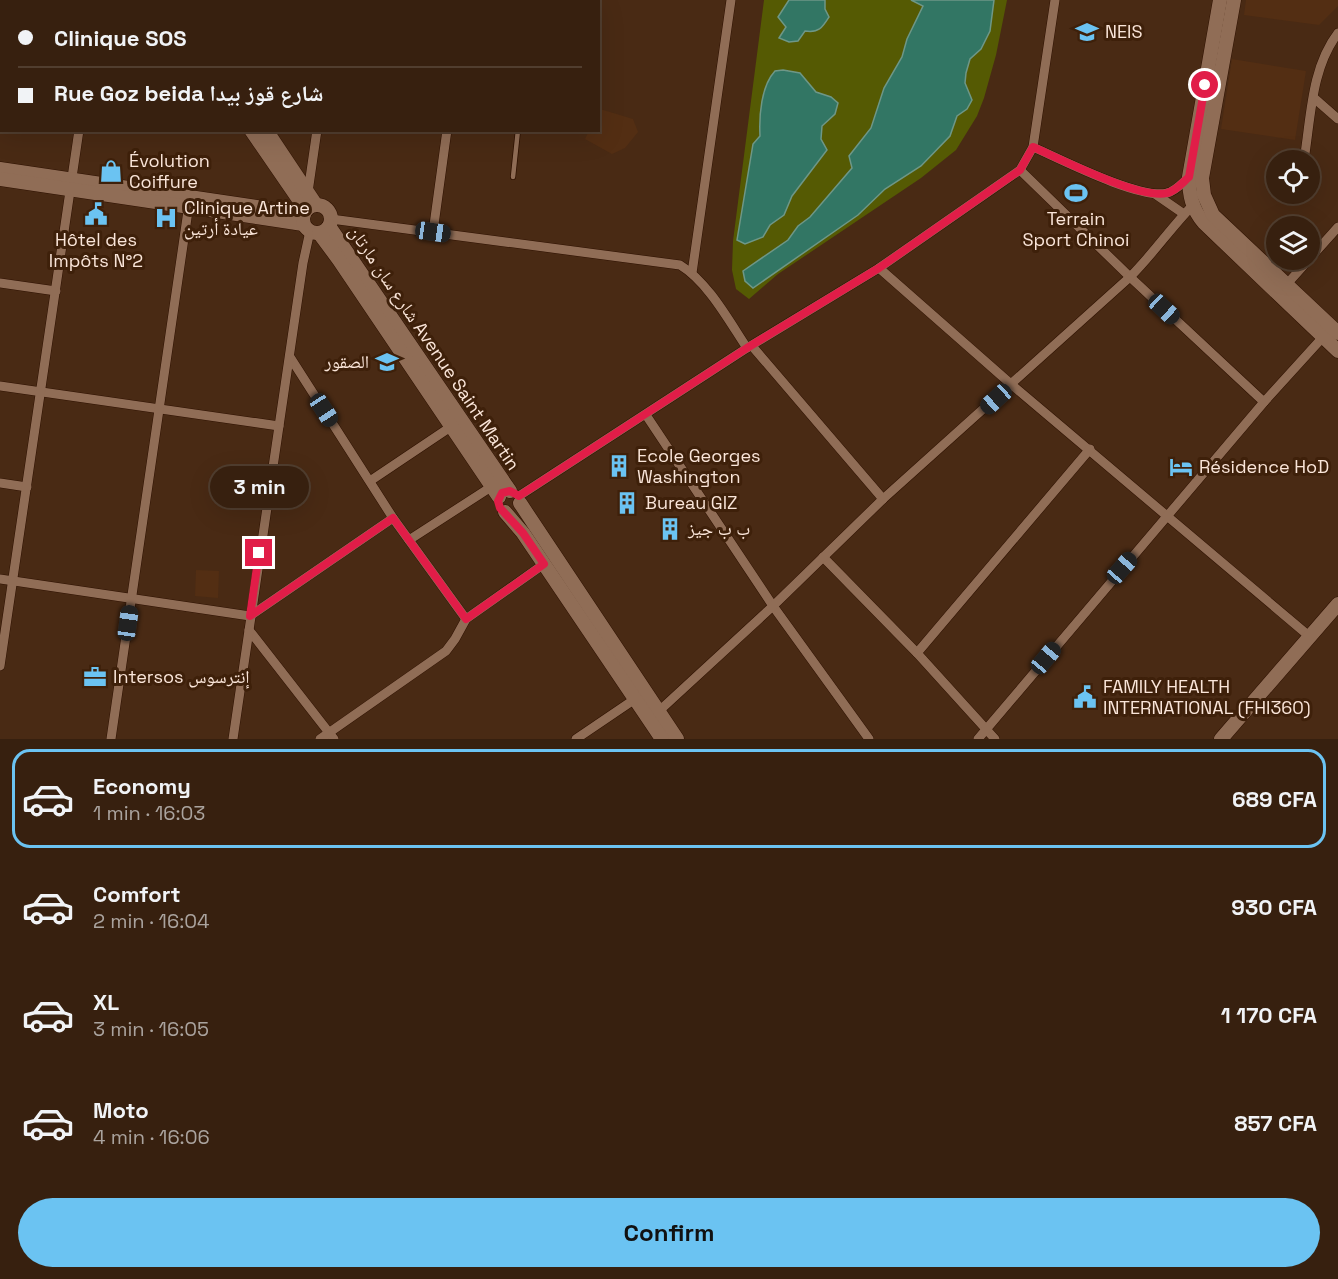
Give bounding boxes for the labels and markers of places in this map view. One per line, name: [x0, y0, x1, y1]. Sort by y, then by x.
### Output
school or university icon: NEIS: [1074, 19, 1100, 45]
place label: NEIS: [1105, 20, 1143, 43]
place label: Évolution Coiffure: [129, 149, 210, 193]
shop icon: Évolution Coiffure: [98, 158, 124, 184]
sports icon: Terrain Sport Chinoi: [1063, 180, 1089, 206]
place label: Clinique Artine عيادة أرتين: [184, 196, 310, 240]
public building icon: Hôtel des Impôts N°2: [83, 201, 109, 227]
hospital icon: Clinique Artine عيادة أرتين: [153, 205, 179, 231]
place label: Terrain Sport Chinoi: [1022, 207, 1130, 251]
place label: Hôtel des Impôts N°2: [49, 228, 143, 272]
school or university icon: الصقور: [374, 349, 400, 375]
place label: الصقور: [324, 350, 369, 373]
place label: Ecole Georges Washington: [637, 444, 761, 488]
building icon: Ecole Georges Washington: [606, 453, 632, 479]
hotel icon: Résidence HoD: [1168, 454, 1194, 480]
place label: Résidence HoD: [1199, 455, 1329, 478]
building icon: Bureau GIZ: [614, 490, 640, 516]
place label: Bureau GIZ: [645, 491, 737, 514]
building icon: ب ب جيز: [657, 516, 683, 542]
place label: ب ب جيز: [687, 517, 750, 540]
office icon: Intersos إنترسوس: [82, 664, 108, 690]
place label: Intersos إنترسوس: [113, 665, 250, 689]
place label: FAMILY HEALTH INTERNATIONAL (FHI360): [1103, 675, 1310, 719]
public building icon: FAMILY HEALTH INTERNATIONAL (FHI360): [1072, 684, 1098, 710]

